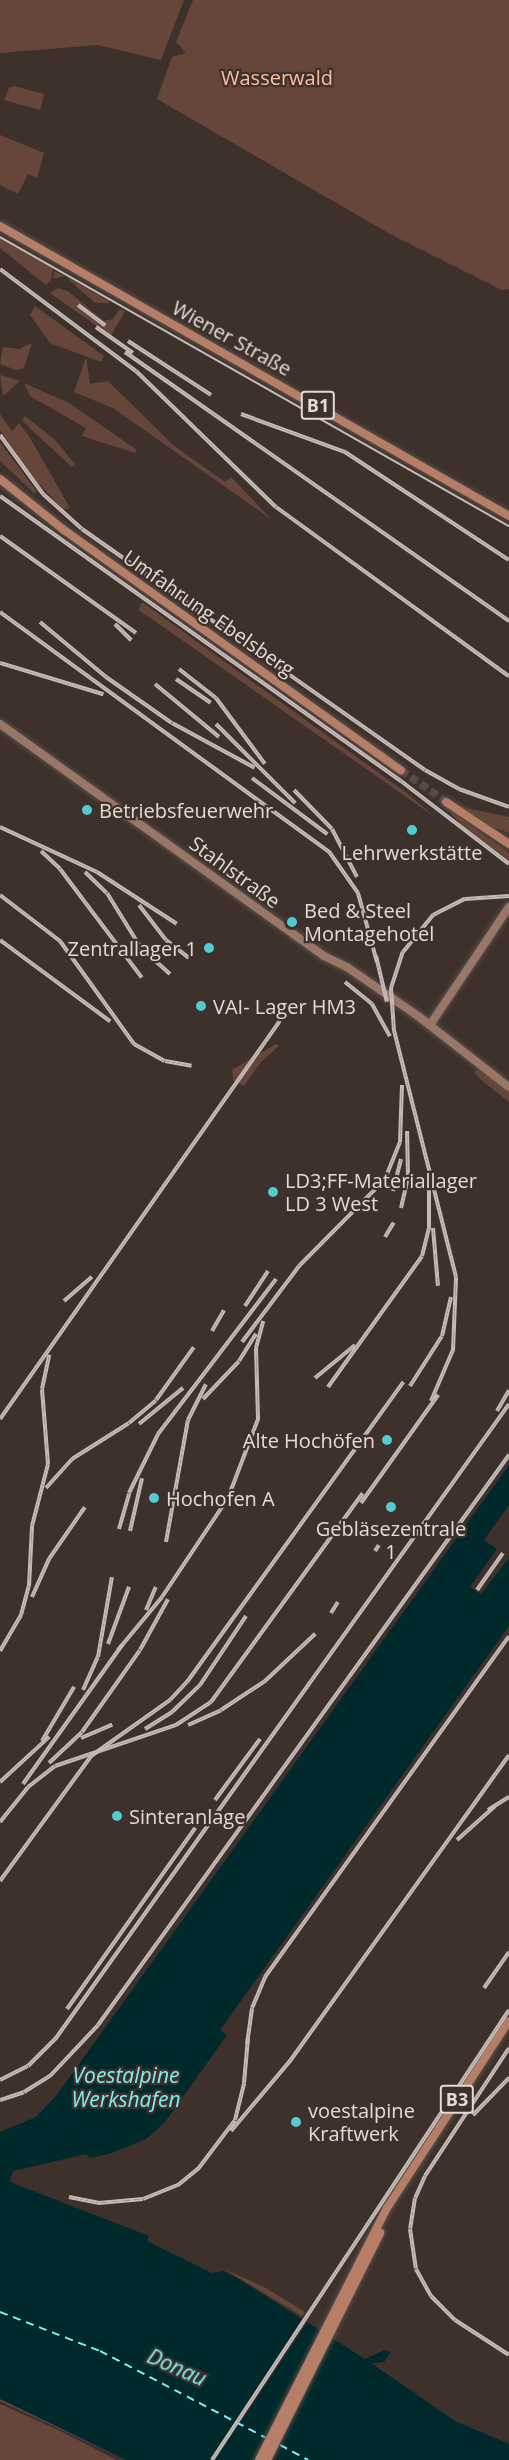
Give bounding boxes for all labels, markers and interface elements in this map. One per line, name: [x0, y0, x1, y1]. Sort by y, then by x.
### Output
park label: Wasserwald: [221, 65, 333, 89]
street label: Wiener Straße: [168, 295, 296, 381]
road number: B1: [300, 390, 336, 420]
street label: Umfahrung Ebelsberg: [119, 545, 299, 681]
place label: Betriebsfeuerwehr: [99, 798, 273, 822]
marker: Betriebsfeuerwehr: [80, 803, 94, 817]
marker: Lehrwerkstätte: [405, 823, 419, 837]
street label: Stahlstraße: [185, 831, 285, 913]
place label: Lehrwerkstätte: [342, 840, 482, 864]
place label: Bed & Steel Montagehotel: [304, 898, 434, 945]
marker: Bed & Steel Montagehotel: [285, 915, 299, 929]
place label: Zentrallager 1: [68, 936, 197, 960]
marker: Zentrallager 1: [202, 941, 216, 955]
place label: VAI- Lager HM3: [213, 994, 356, 1018]
marker: VAI- Lager HM3: [194, 999, 208, 1013]
place label: LD3;FF-Materiallager LD 3 West: [285, 1168, 477, 1215]
marker: LD3;FF-Materiallager LD 3 West: [266, 1185, 280, 1199]
place label: Alte Hochöfen: [243, 1428, 375, 1452]
marker: Alte Hochöfen: [380, 1433, 394, 1447]
place label: Hochofen A: [166, 1486, 275, 1510]
marker: Hochofen A: [147, 1491, 161, 1505]
marker: Gebläsezentrale 1: [384, 1500, 398, 1514]
place label: Gebläsezentrale 1: [316, 1516, 466, 1563]
place label: Sinteranlage: [129, 1804, 245, 1828]
marker: Sinteranlage: [110, 1809, 124, 1823]
water label: Voestalpine Werkshafen: [71, 2062, 181, 2112]
road number: B3: [439, 2084, 475, 2114]
place label: voestalpine Kraftwerk: [308, 2098, 415, 2145]
marker: voestalpine Kraftwerk: [289, 2115, 303, 2129]
water label: Donau: [144, 2343, 210, 2391]

